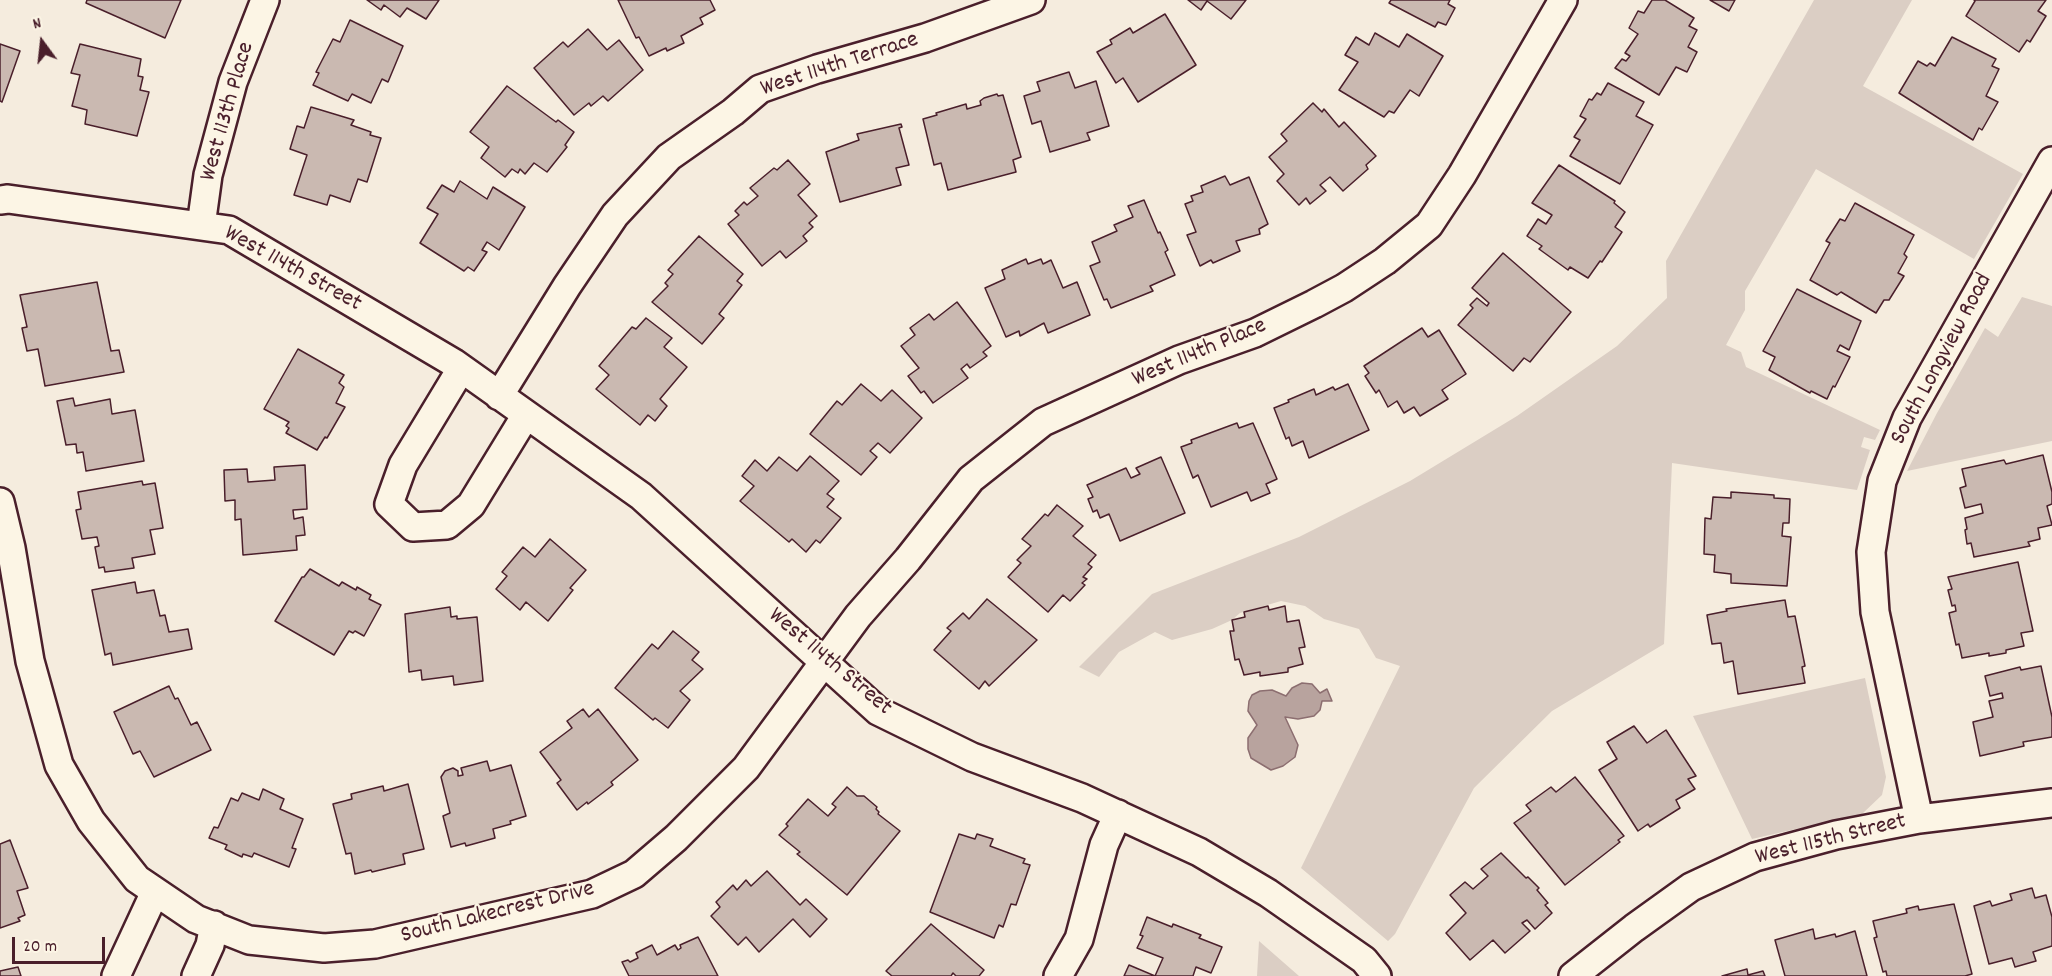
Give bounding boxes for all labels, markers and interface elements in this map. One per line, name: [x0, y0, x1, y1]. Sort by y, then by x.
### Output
north arrow: [12, 12, 72, 72]
text: N: [30, 12, 44, 36]
street label: West 114th Terrace: [758, 27, 922, 105]
street label: West 113th Place: [195, 39, 263, 185]
street label: West 114th Street: [218, 220, 366, 320]
street label: South Longview Road: [1886, 269, 2000, 451]
street label: West 114th Place: [1129, 313, 1271, 395]
street label: West 114th Street: [761, 603, 897, 723]
street label: West 115th Street: [1753, 808, 1909, 874]
street label: South Lakecrest Drive: [398, 876, 598, 952]
scale bar: [15, 925, 108, 963]
text: 20 m: [23, 935, 57, 960]

